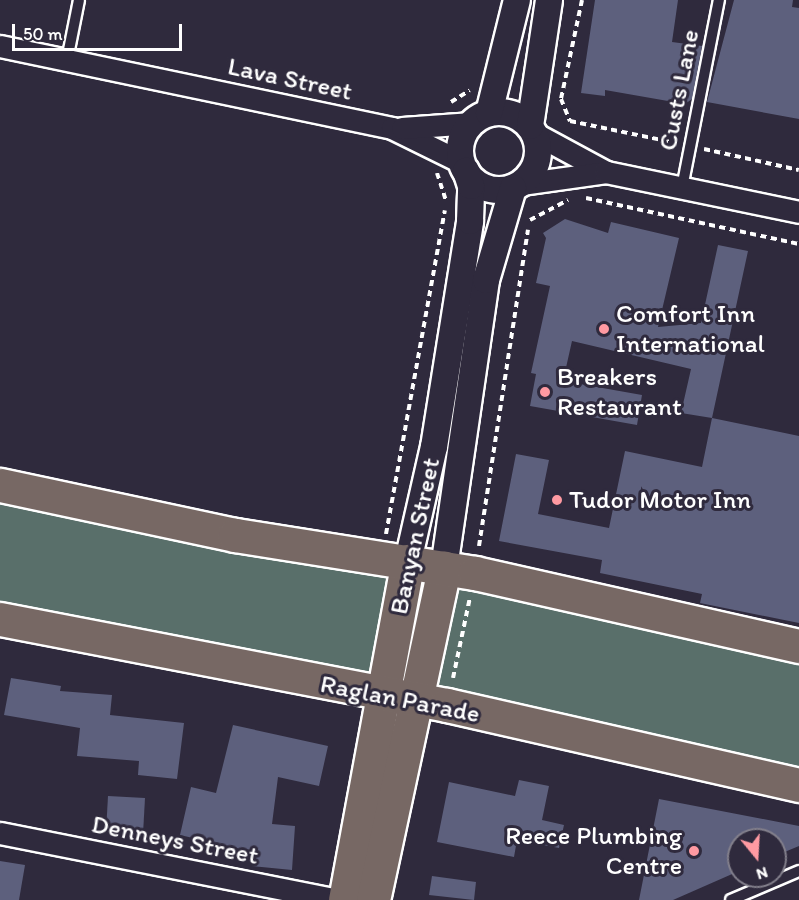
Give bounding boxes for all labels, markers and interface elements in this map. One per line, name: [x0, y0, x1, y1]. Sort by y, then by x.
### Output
scale bar: [15, 12, 184, 50]
text: 50 m: [23, 23, 63, 45]
street label: Custs Lane: [652, 26, 706, 154]
street label: Lava Street: [225, 51, 355, 107]
place label: Comfort Inn International: [616, 298, 765, 360]
marker: Comfort Inn International: [597, 322, 611, 336]
place label: Breakers Restaurant: [557, 361, 682, 422]
marker: Breakers Restaurant: [538, 385, 552, 399]
street label: Banyan Street: [383, 455, 447, 617]
place label: Tudor Motor Inn: [569, 484, 750, 516]
marker: Tudor Motor Inn: [550, 493, 564, 507]
street label: Raglan Parade: [318, 668, 482, 730]
street label: Denneys Street: [89, 809, 261, 871]
place label: Reece Plumbing Centre: [505, 820, 682, 882]
north arrow: [727, 828, 787, 888]
marker: Reece Plumbing Centre: [687, 844, 701, 858]
text: N: [754, 863, 770, 884]

